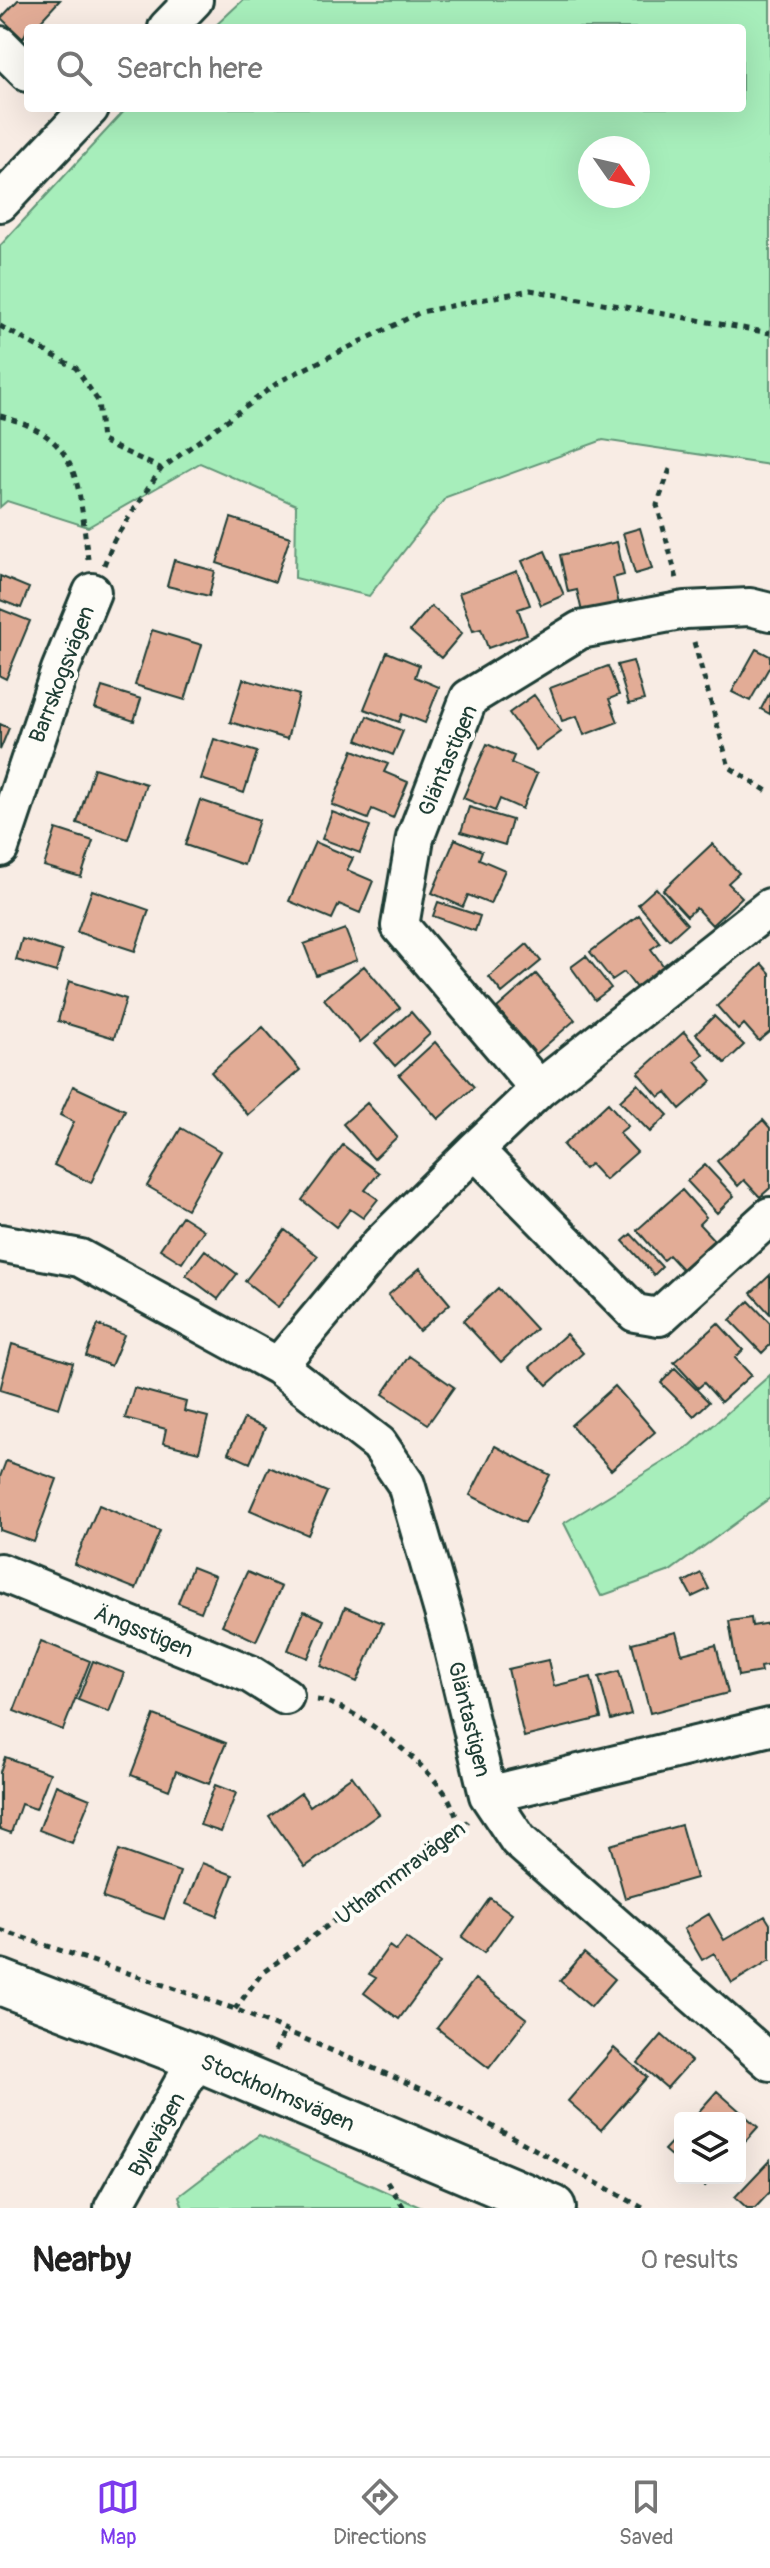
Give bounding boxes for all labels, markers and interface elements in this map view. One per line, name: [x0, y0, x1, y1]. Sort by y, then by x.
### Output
search box: [24, 24, 746, 112]
icon: search: [52, 46, 96, 90]
text: Search here: [116, 50, 263, 87]
north arrow: [578, 136, 650, 208]
street label: Barrskogsvägen: [23, 602, 101, 747]
street label: Gläntastigen: [412, 701, 484, 820]
street label: Ängsstigen: [90, 1599, 197, 1665]
street label: Gläntastigen: [441, 1659, 497, 1780]
street label: Uthammravägen: [330, 1815, 471, 1931]
street label: Stockholmsvägen: [196, 2048, 359, 2138]
street label: Bylevägen: [122, 2087, 191, 2182]
map controls: [674, 2112, 746, 2184]
button: layers: [674, 2112, 746, 2184]
text: Nearby: [32, 2239, 131, 2282]
text: 0 results: [641, 2244, 738, 2276]
tab: Map: [96, 2475, 140, 2551]
tab: Directions: [333, 2475, 426, 2551]
tab: Saved: [619, 2475, 674, 2551]

